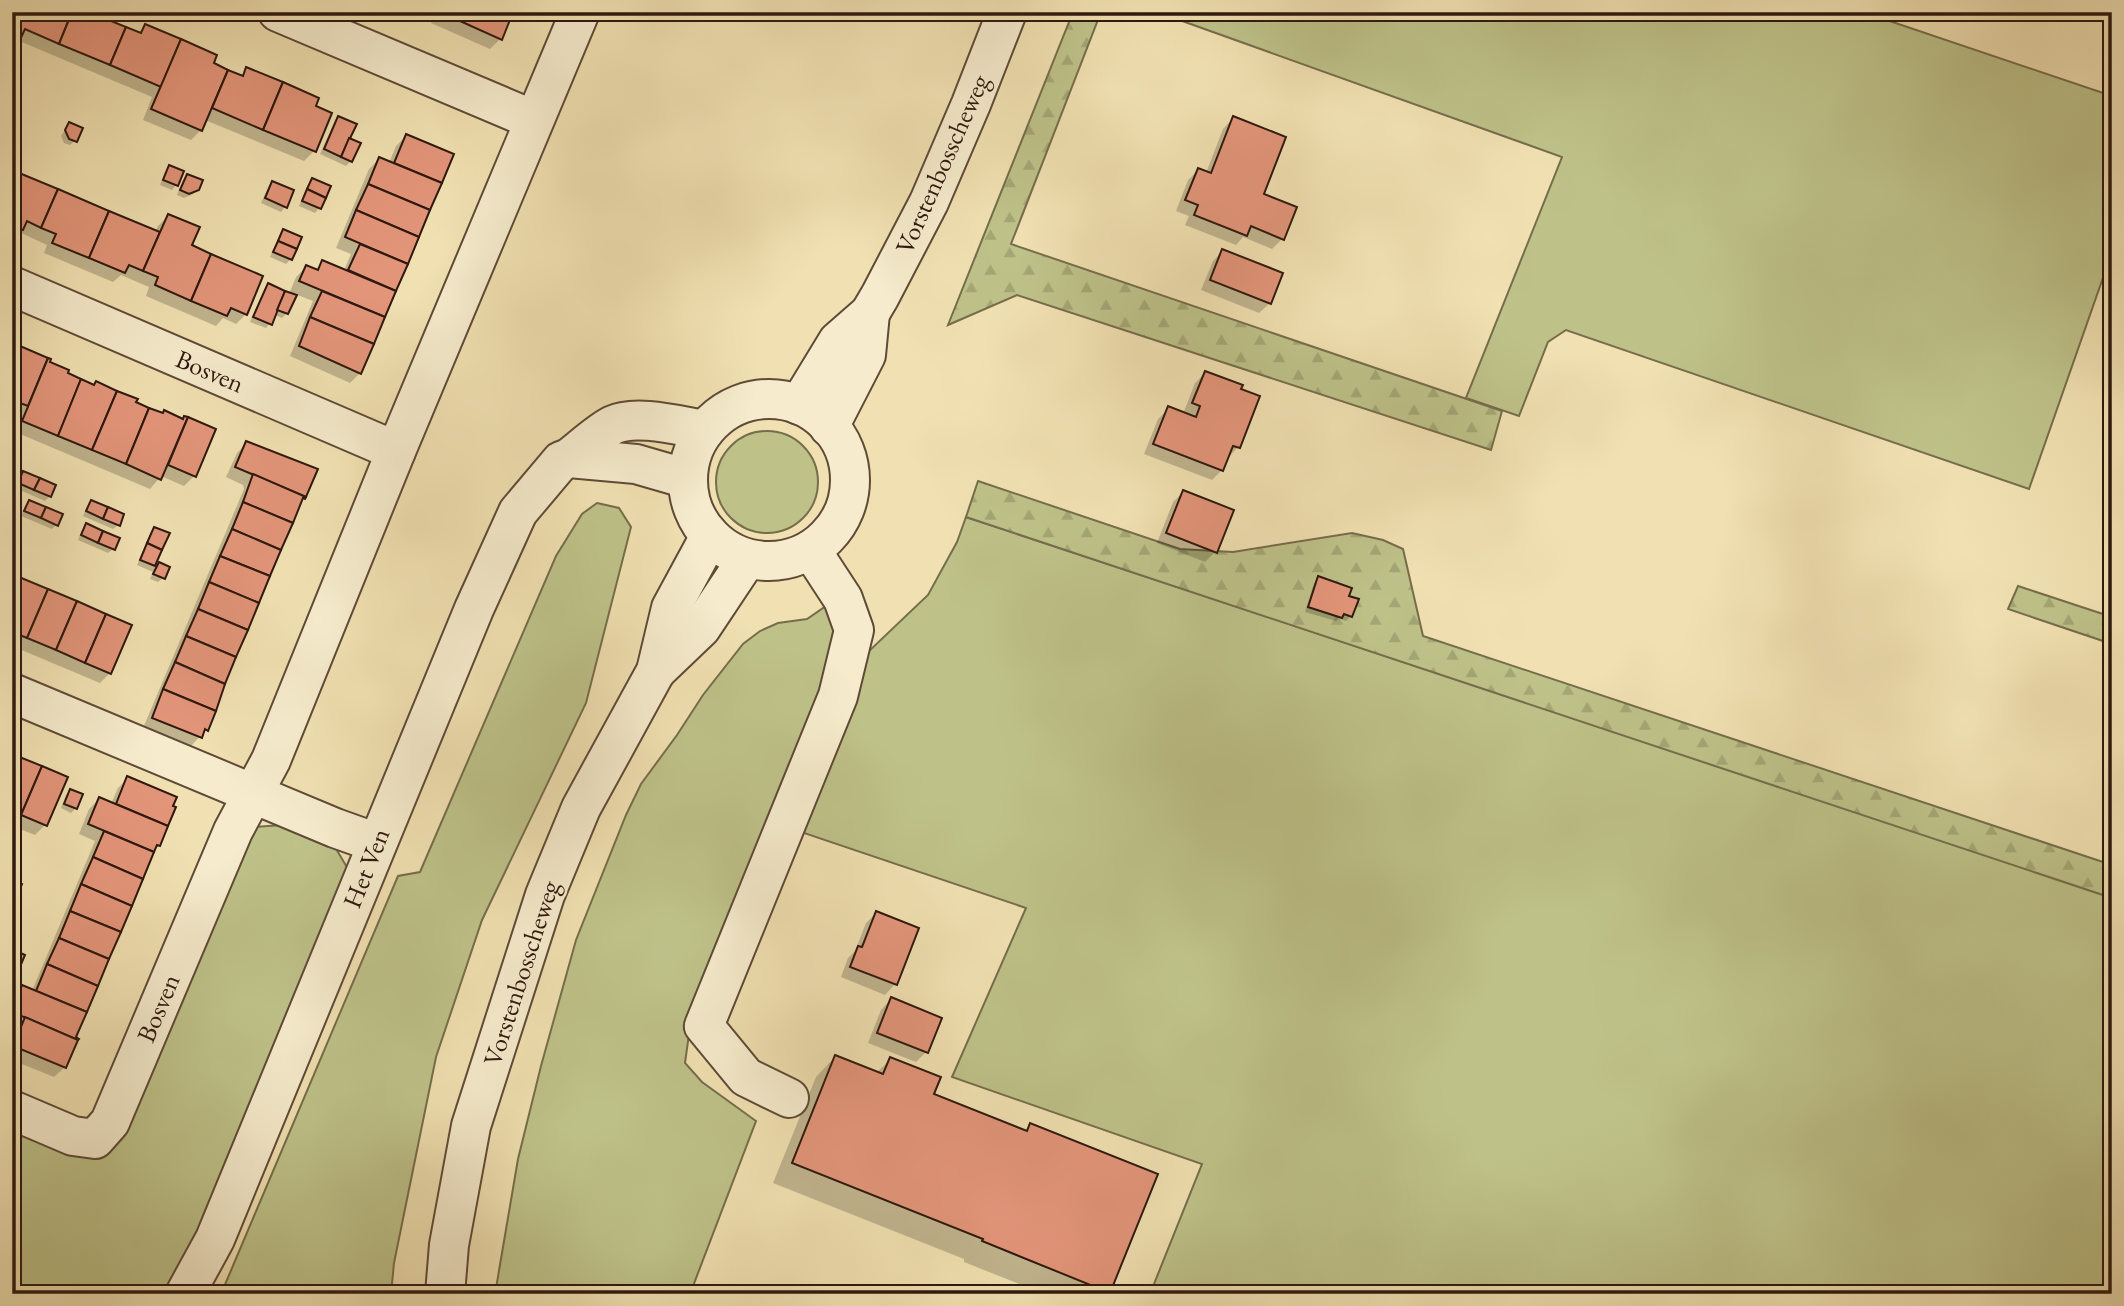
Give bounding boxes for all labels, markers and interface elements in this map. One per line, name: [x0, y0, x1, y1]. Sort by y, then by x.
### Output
street label: Vorstenbosscheweg: [887, 68, 997, 259]
street label: Bosven: [171, 341, 250, 401]
street label: Het Ven: [335, 823, 397, 913]
street label: Vorstenbosscheweg: [475, 875, 567, 1070]
street label: Bosven: [128, 968, 188, 1047]

